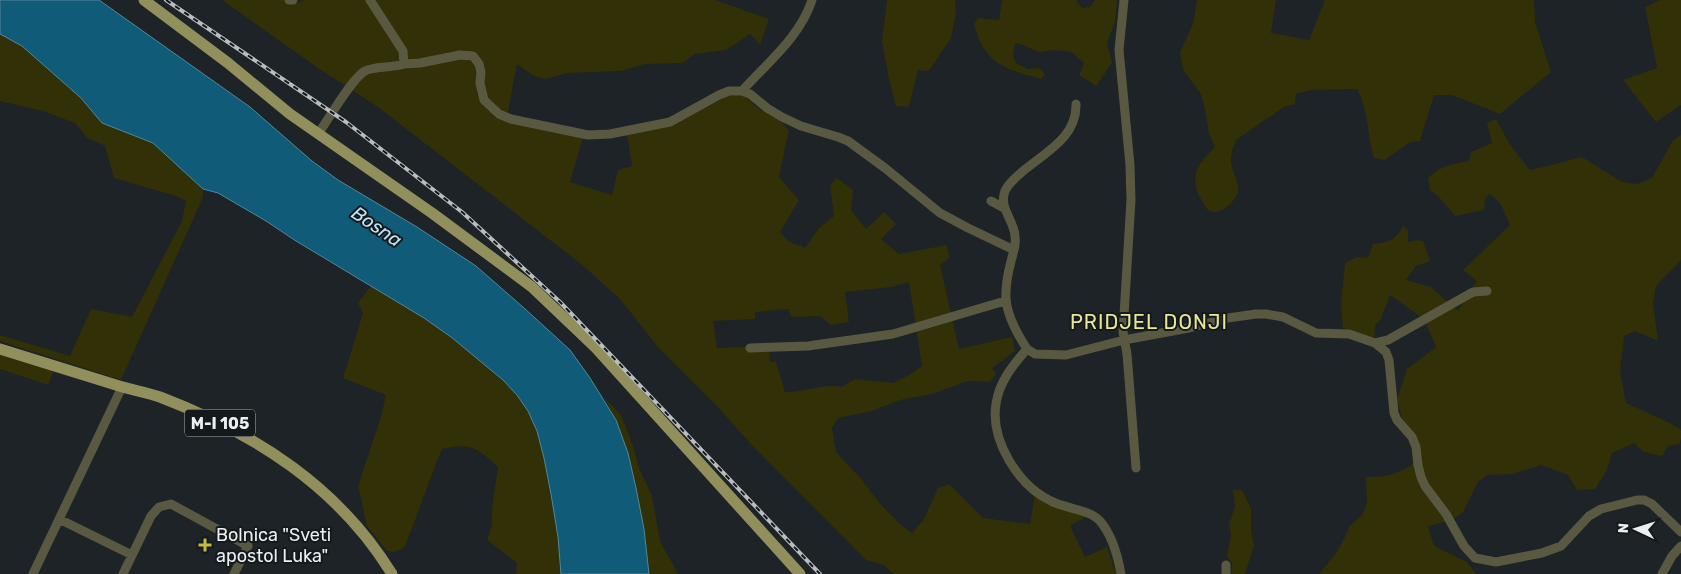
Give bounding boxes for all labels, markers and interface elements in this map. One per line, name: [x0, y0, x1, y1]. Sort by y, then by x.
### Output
water label: Bosna: [347, 201, 406, 252]
district label: PRIDJEL DONJI: [1070, 310, 1228, 334]
road number: M-I 105: [185, 409, 255, 436]
north arrow: [1611, 504, 1661, 554]
text: N: [1615, 523, 1632, 534]
place label: Bolnica "Sveti apostol Luka": [216, 524, 331, 567]
marker: Bolnica "Sveti apostol Luka": [198, 538, 212, 552]

